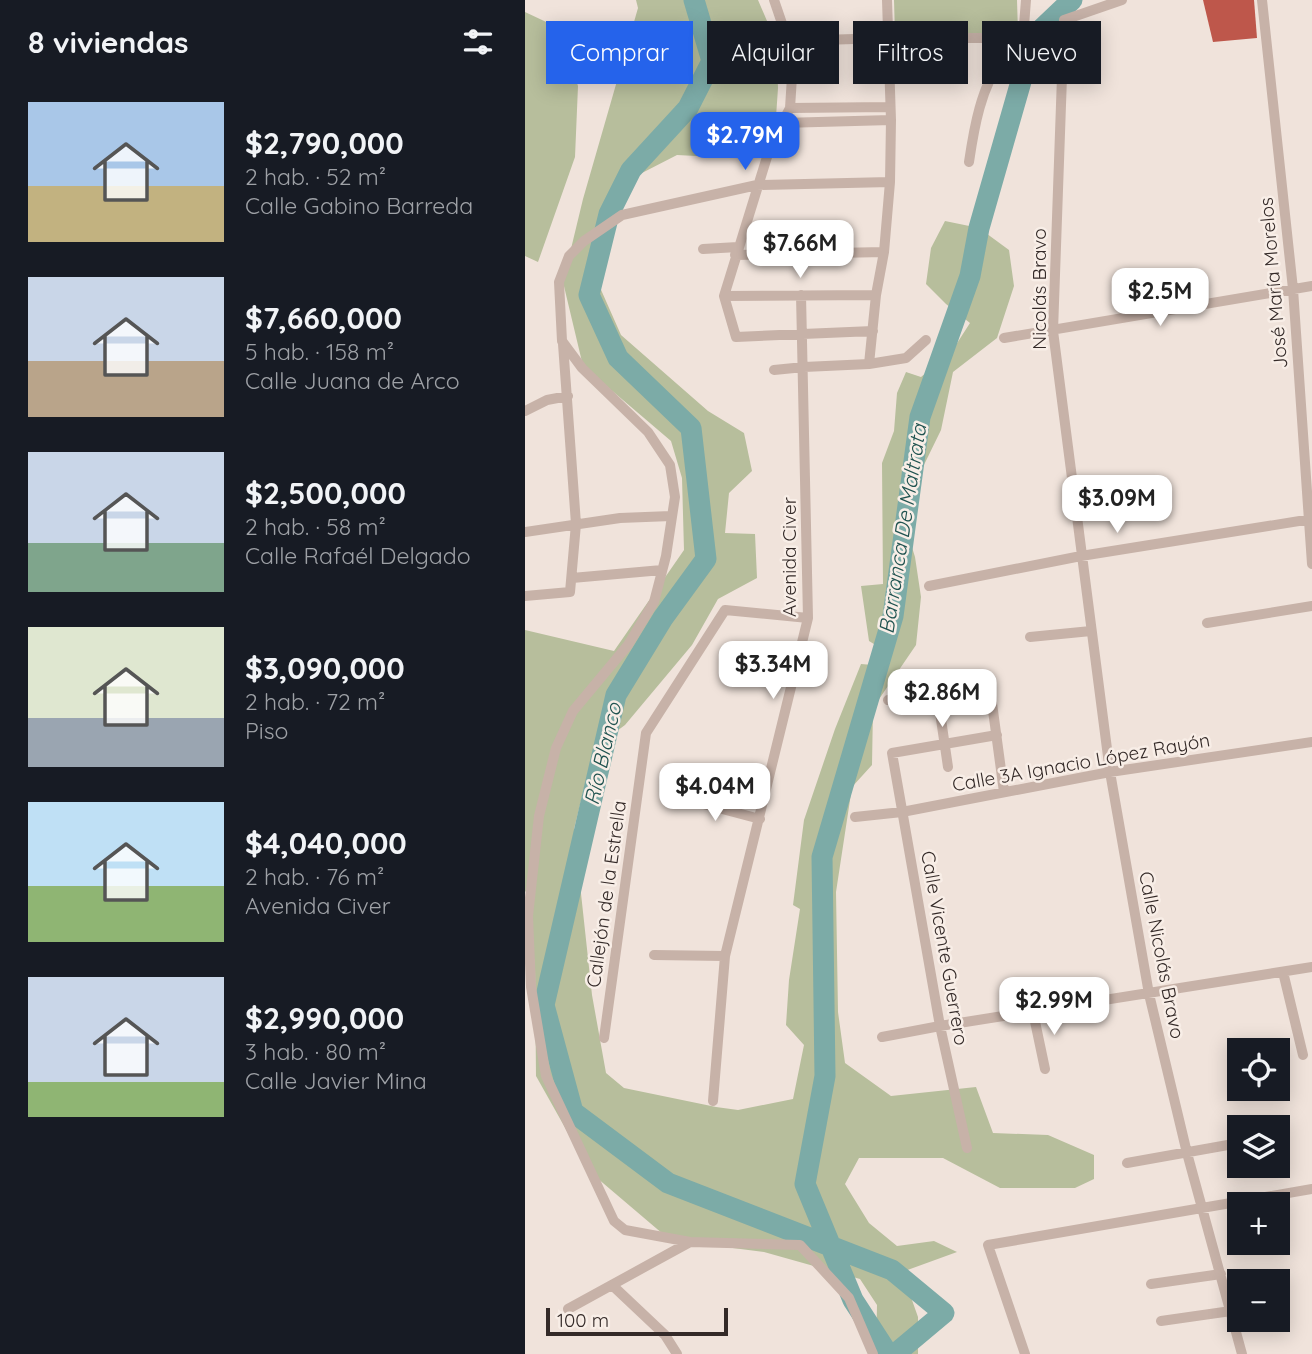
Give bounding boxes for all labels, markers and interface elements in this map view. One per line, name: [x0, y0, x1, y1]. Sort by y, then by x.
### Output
chip: Comprar: [546, 21, 693, 84]
chip: Alquilar: [707, 21, 839, 84]
chip: Filtros: [853, 21, 968, 84]
chip: Nuevo: [982, 21, 1101, 84]
text: 8 viviendas: [28, 23, 188, 61]
icon: filters: [459, 23, 497, 61]
pin: $2.79M: [688, 113, 802, 172]
text: $2.79M: [706, 120, 784, 149]
text: $2,790,000: [245, 124, 404, 162]
icon: home: [84, 130, 168, 214]
text: 2 hab. · 52 m²: [245, 162, 386, 191]
text: Calle Gabino Barreda: [245, 191, 473, 220]
street label: José María Morelos: [1254, 196, 1292, 370]
pin: $7.66M: [743, 220, 857, 280]
text: $7.66M: [763, 228, 837, 257]
street label: Nicolás Bravo: [1027, 228, 1051, 350]
pin: $2.5M: [1111, 268, 1209, 328]
text: $2.5M: [1128, 276, 1192, 305]
text: $7,660,000: [245, 299, 402, 337]
icon: home: [84, 305, 168, 389]
text: 5 hab. · 158 m²: [245, 337, 394, 366]
text: Calle Juana de Arco: [245, 366, 460, 395]
water label: Barranca De Maltrata: [873, 421, 932, 635]
text: $2,500,000: [245, 474, 406, 512]
pin: $3.09M: [1060, 476, 1174, 535]
icon: home: [84, 480, 168, 564]
text: $3.09M: [1078, 483, 1156, 512]
street label: Avenida Civer: [777, 496, 801, 617]
text: 2 hab. · 58 m²: [245, 512, 386, 541]
text: Calle Rafaél Delgado: [245, 541, 471, 570]
pin: $3.34M: [716, 642, 830, 701]
text: $3,090,000: [245, 649, 405, 687]
text: $3.34M: [735, 649, 811, 678]
icon: home: [84, 655, 168, 739]
pin: $2.86M: [885, 670, 999, 729]
text: $2.86M: [904, 677, 980, 706]
text: 2 hab. · 72 m²: [245, 687, 385, 716]
water label: Río Blanco: [578, 699, 627, 807]
text: Piso: [245, 716, 288, 745]
street label: Calle 3A Ignacio López Rayón: [950, 728, 1212, 796]
pin: $4.04M: [658, 764, 772, 823]
text: $4.04M: [675, 771, 755, 800]
street label: Callejón de la Estrella: [581, 799, 631, 989]
text: $4,040,000: [245, 824, 407, 862]
icon: home: [84, 830, 168, 914]
street label: Calle Vicente Guerrero: [916, 849, 974, 1047]
text: 2 hab. · 76 m²: [245, 862, 384, 891]
street label: Calle Nicolás Bravo: [1134, 869, 1190, 1041]
text: Avenida Civer: [245, 891, 391, 920]
pin: $2.99M: [997, 978, 1111, 1037]
text: $2.99M: [1015, 985, 1093, 1014]
text: $2,990,000: [245, 999, 404, 1037]
icon: home: [84, 1005, 168, 1089]
text: 3 hab. · 80 m²: [245, 1037, 386, 1066]
map controls: [1227, 1038, 1290, 1332]
button: locate: [1227, 1038, 1290, 1101]
text: Calle Javier Mina: [245, 1066, 427, 1095]
button: layers: [1227, 1115, 1290, 1178]
button: +: [1227, 1192, 1290, 1255]
button: −: [1227, 1269, 1290, 1332]
scale bar: [546, 1305, 728, 1337]
text: 100 m: [557, 1308, 609, 1332]

